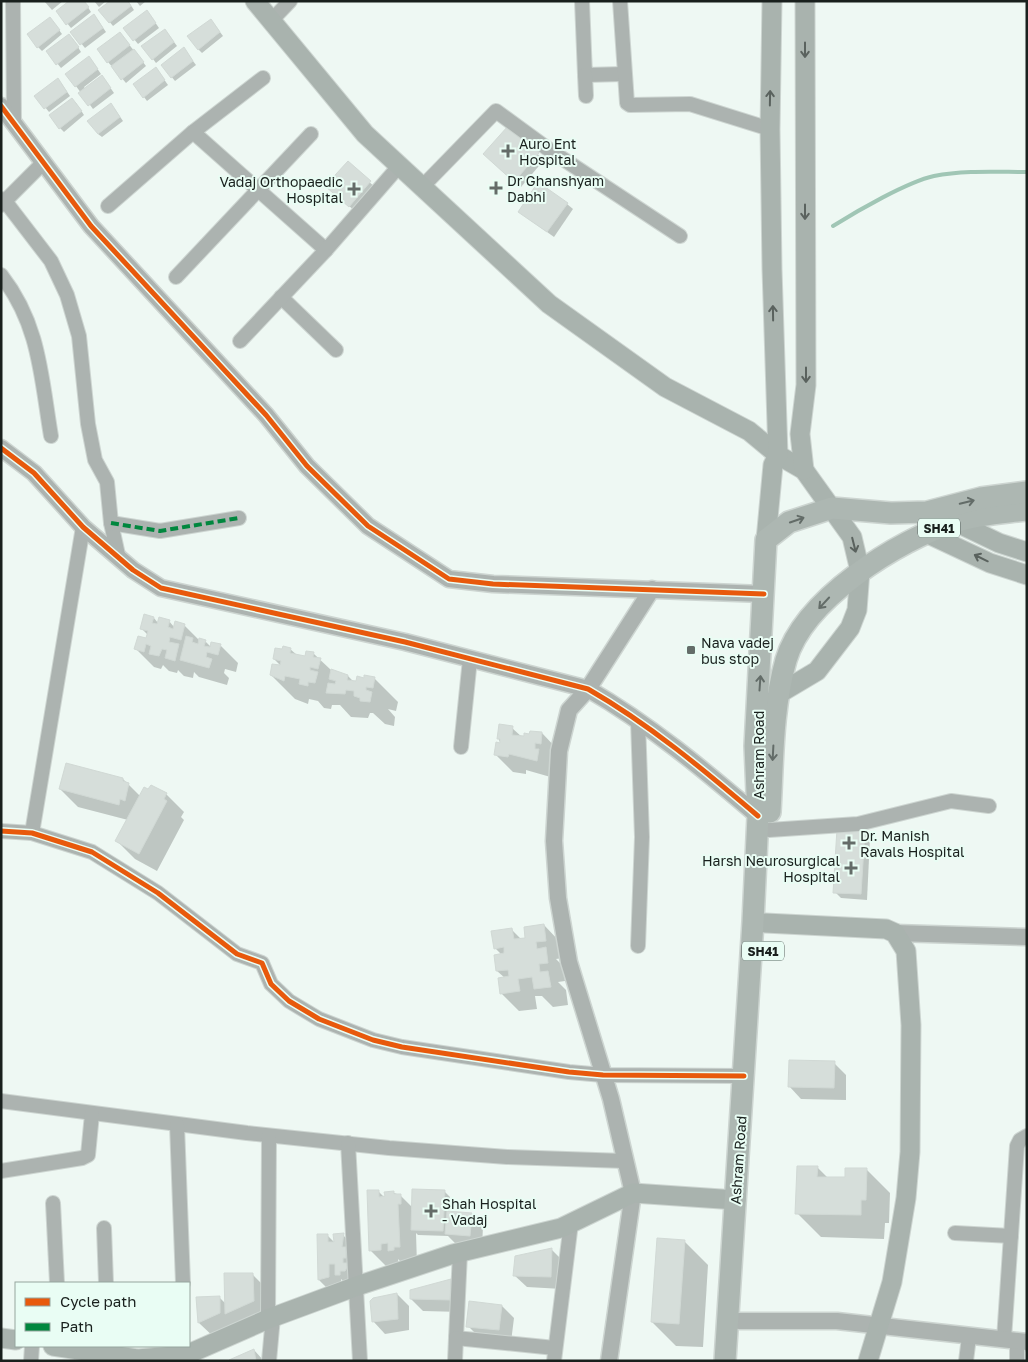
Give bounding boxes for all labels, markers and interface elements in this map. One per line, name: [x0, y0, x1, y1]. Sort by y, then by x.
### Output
one-way arrow: [800, 42, 810, 58]
one-way arrow: [765, 90, 775, 106]
place label: Auro Ent Hospital: [519, 135, 576, 168]
marker: Auro Ent Hospital: [501, 144, 515, 158]
place label: Dr Ghanshyam Dabhi: [507, 172, 604, 205]
place label: Vadaj Orthopaedic Hospital: [219, 173, 343, 206]
marker: Dr Ghanshyam Dabhi: [489, 181, 503, 195]
marker: Vadaj Orthopaedic Hospital: [347, 182, 361, 196]
one-way arrow: [800, 204, 810, 220]
one-way arrow: [768, 305, 778, 322]
one-way arrow: [801, 366, 811, 383]
one-way arrow: [959, 497, 975, 506]
one-way arrow: [788, 515, 804, 524]
road number: SH41: [918, 518, 960, 538]
one-way arrow: [850, 537, 859, 553]
one-way arrow: [974, 553, 989, 562]
one-way arrow: [818, 597, 830, 610]
place label: Nava vadej bus stop: [701, 634, 774, 667]
marker: Nava vadej bus stop: [685, 644, 697, 656]
one-way arrow: [755, 675, 764, 691]
street label: Ashram Road: [750, 711, 767, 799]
one-way arrow: [769, 744, 778, 760]
place label: Dr. Manish Ravals Hospital: [860, 827, 965, 860]
marker: Dr. Manish Ravals Hospital: [842, 836, 856, 850]
place label: Harsh Neurosurgical Hospital: [702, 852, 840, 885]
marker: Harsh Neurosurgical Hospital: [844, 861, 858, 875]
road number: SH41: [742, 941, 784, 960]
street label: Ashram Road: [726, 1115, 750, 1205]
place label: Shah Hospital - Vadaj: [442, 1195, 536, 1228]
marker: Shah Hospital - Vadaj: [424, 1204, 438, 1218]
legend: [15, 1282, 190, 1347]
text: Cycle path: [60, 1292, 136, 1310]
text: Path: [60, 1317, 93, 1335]

